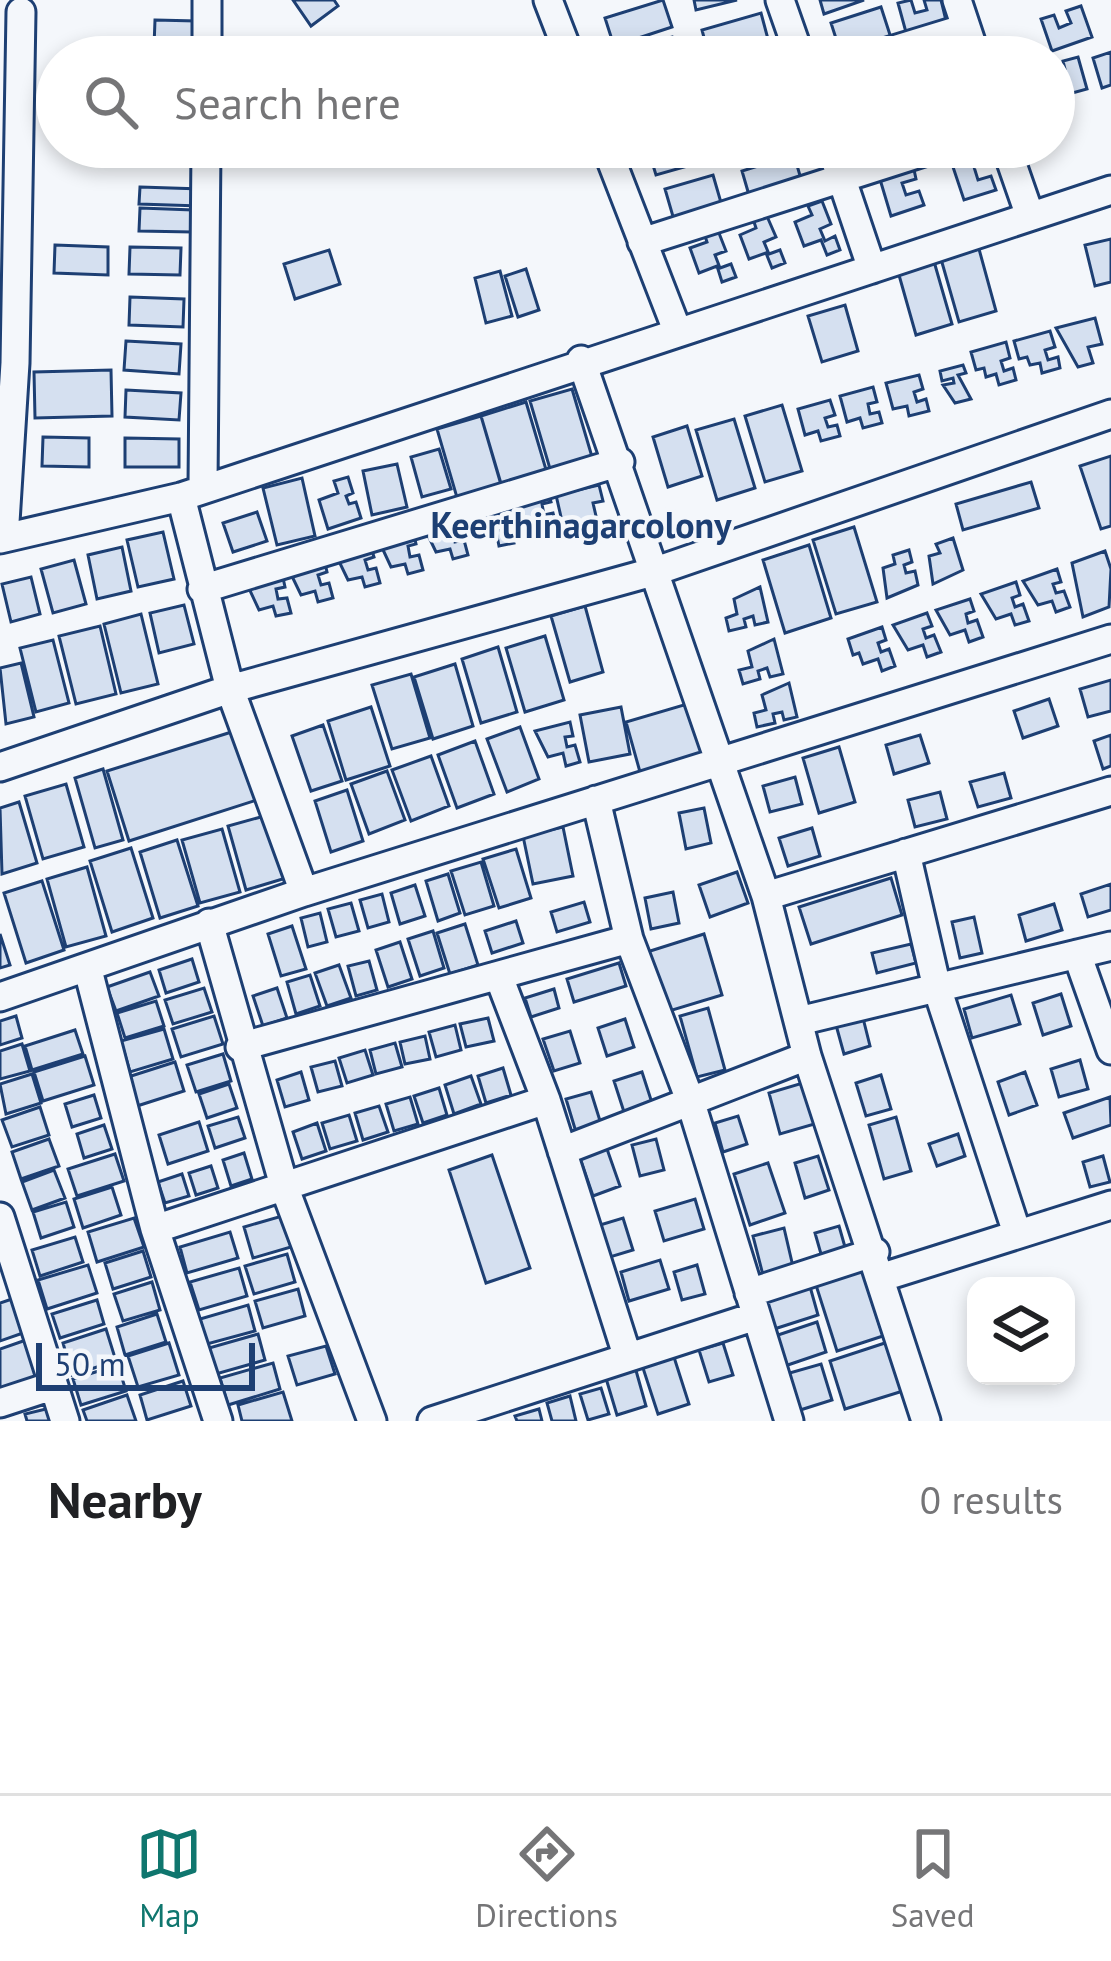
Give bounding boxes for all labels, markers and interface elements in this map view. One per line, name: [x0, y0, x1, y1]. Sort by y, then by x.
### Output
search box: [36, 36, 1075, 168]
icon: search: [78, 69, 144, 135]
text: Search here: [174, 73, 401, 131]
district label: Keerthinagarcolony: [431, 501, 732, 548]
map controls: [967, 1277, 1075, 1385]
button: layers: [967, 1277, 1075, 1385]
scale bar: [36, 1337, 255, 1390]
text: 50 m: [54, 1342, 126, 1385]
text: Nearby: [48, 1466, 202, 1532]
text: 0 results: [920, 1474, 1063, 1525]
tab: Map: [136, 1821, 202, 1936]
tab: Directions: [475, 1821, 618, 1936]
tab: Saved: [891, 1821, 975, 1936]

